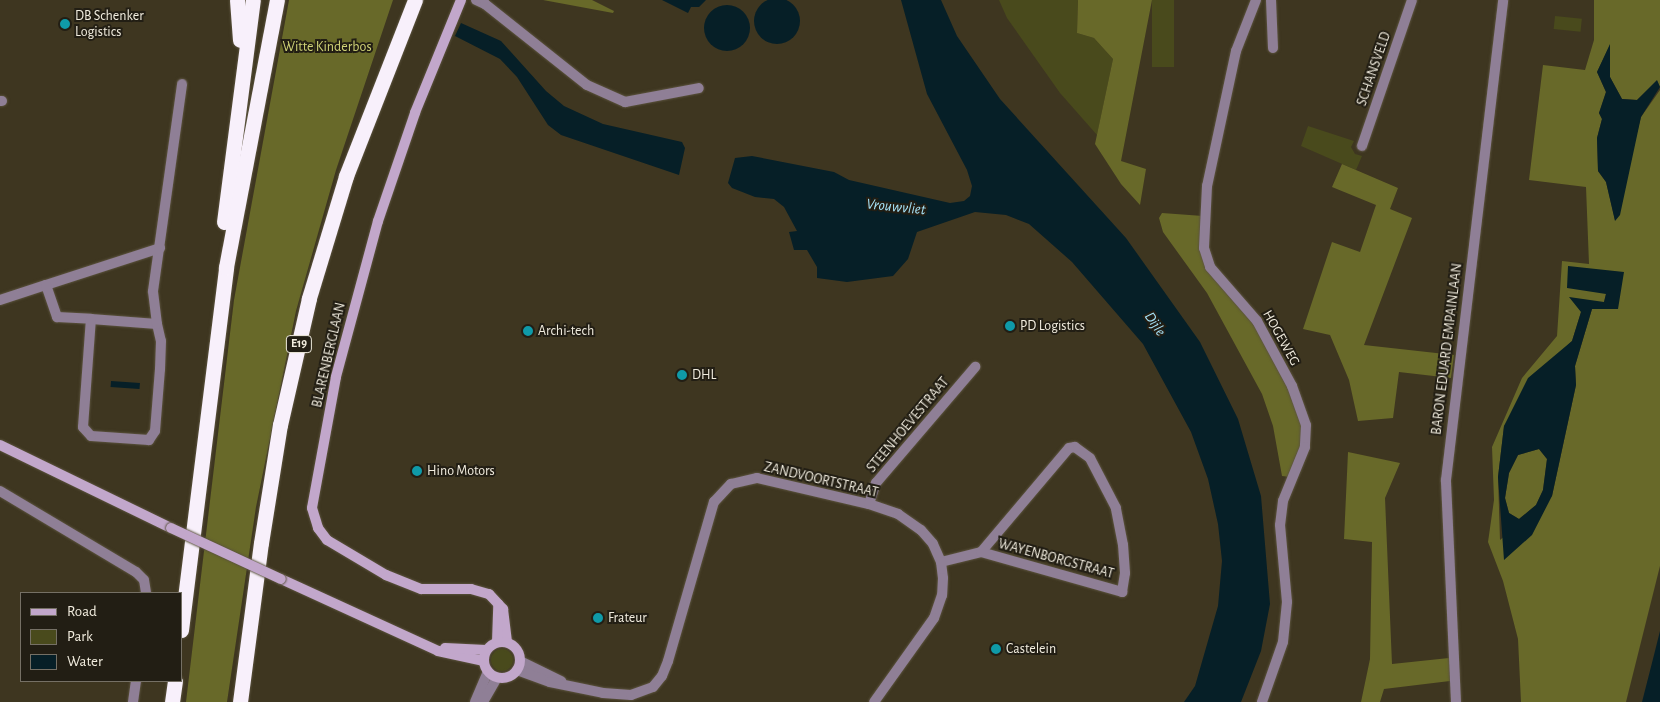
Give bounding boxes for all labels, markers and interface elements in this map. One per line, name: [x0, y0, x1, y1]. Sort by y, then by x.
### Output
place label: DB Schenker Logistics: [75, 8, 144, 40]
marker: DB Schenker Logistics: [59, 18, 71, 30]
street label: SCHANSVELD: [1353, 30, 1395, 108]
park label: Witte Kinderbos: [282, 39, 372, 55]
water label: Vrouwvliet: [866, 195, 926, 219]
street label: BARON EDUARD EMPAINLAAN: [1428, 262, 1466, 436]
street label: BLARENBERGLAAN: [309, 301, 349, 409]
street label: HOGEWEG: [1259, 307, 1303, 369]
water label: Dijle: [1140, 308, 1170, 340]
place label: PD Logistics: [1020, 318, 1085, 334]
marker: PD Logistics: [1004, 320, 1016, 332]
place label: Archi-tech: [538, 323, 594, 339]
marker: Archi-tech: [522, 325, 534, 337]
road number: E19: [285, 334, 313, 354]
place label: DHL: [692, 367, 716, 383]
marker: DHL: [676, 369, 688, 381]
street label: STEENHOEVESTRAAT: [863, 374, 953, 476]
street label: ZANDVOORTSTRAAT: [762, 459, 880, 501]
place label: Hino Motors: [427, 463, 495, 479]
marker: Hino Motors: [411, 465, 423, 477]
street label: WAYENBORGSTRAAT: [996, 535, 1116, 583]
legend: [20, 592, 182, 682]
text: Road: [67, 604, 97, 619]
place label: Frateur: [608, 610, 647, 626]
marker: Frateur: [592, 612, 604, 624]
text: Park: [67, 629, 93, 644]
place label: Castelein: [1006, 641, 1056, 657]
marker: Castelein: [990, 643, 1002, 655]
text: Water: [67, 654, 103, 669]

